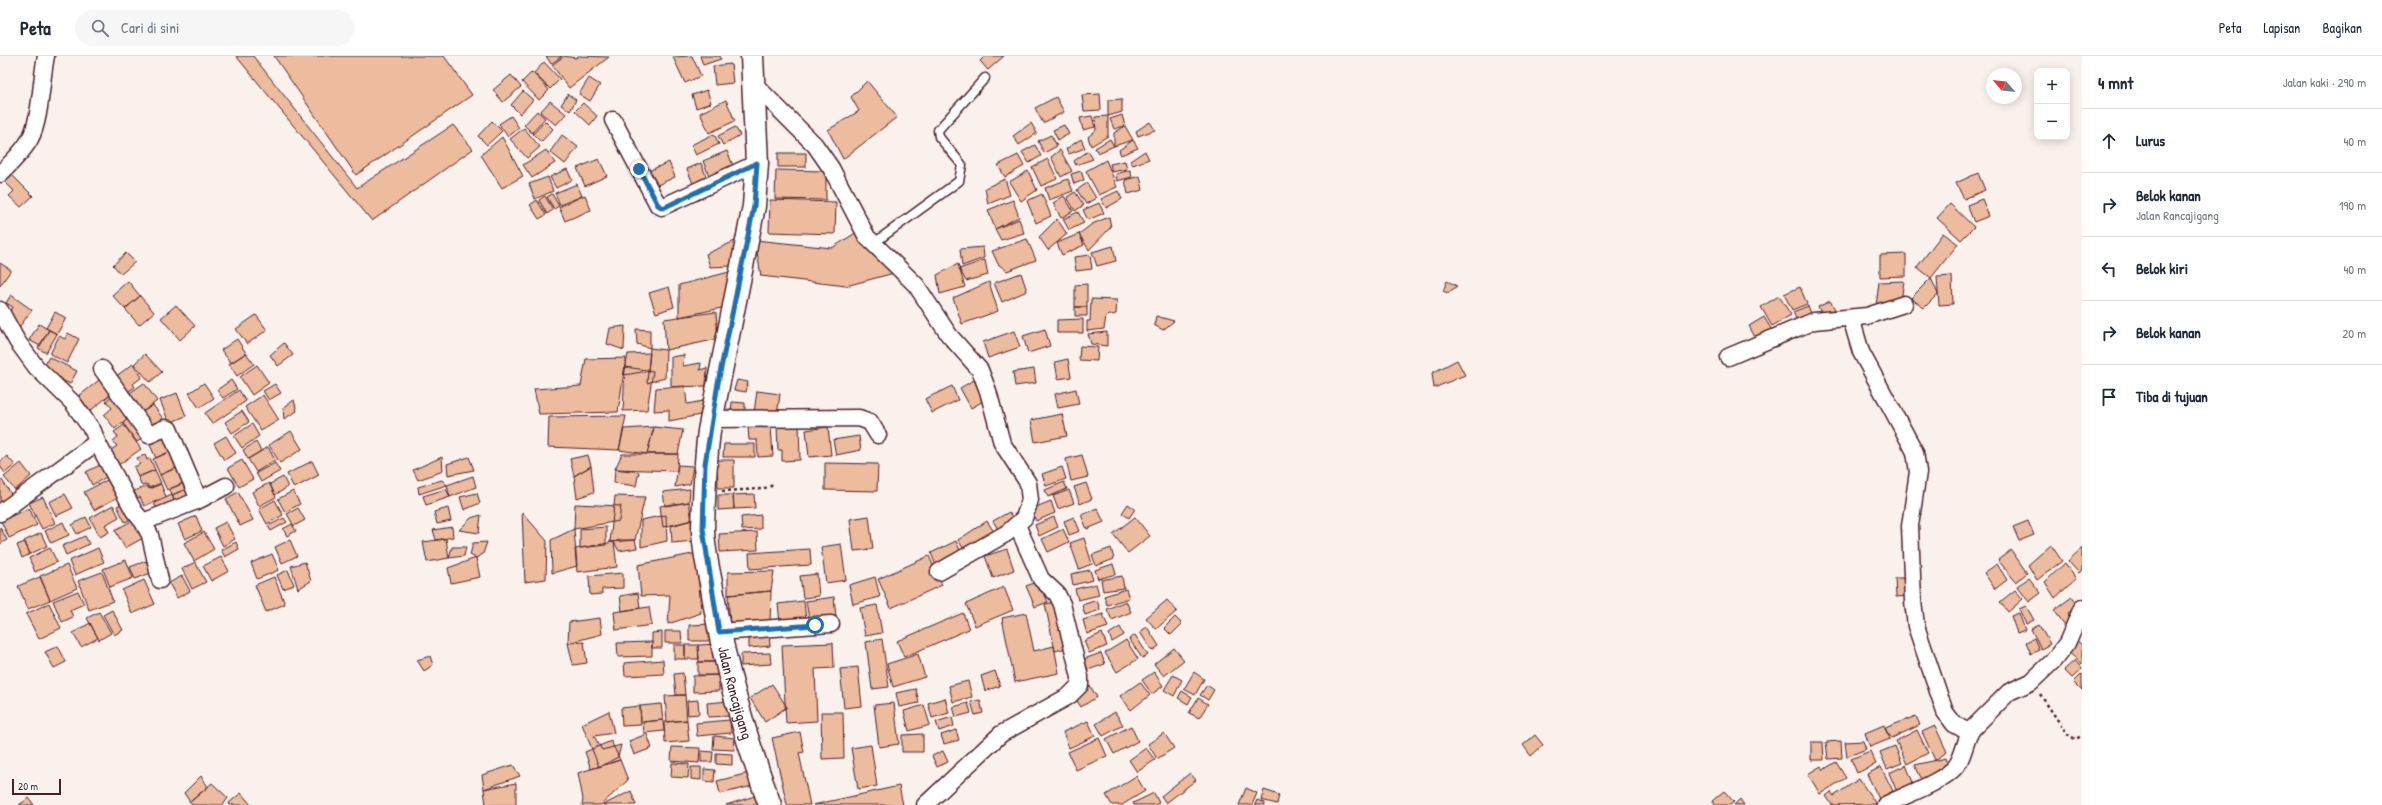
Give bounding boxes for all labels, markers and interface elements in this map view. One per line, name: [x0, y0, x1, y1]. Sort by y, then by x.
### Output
search box: [75, 10, 355, 46]
text: Peta: [20, 15, 51, 41]
icon: search: [89, 17, 111, 39]
text: Cari di sini: [121, 17, 179, 38]
text: Peta: [2219, 18, 2241, 37]
text: Lapisan: [2263, 18, 2300, 37]
text: Bagikan: [2322, 18, 2362, 37]
north arrow: [1986, 68, 2022, 104]
map controls: [2034, 68, 2070, 140]
button: +: [2034, 68, 2070, 104]
text: 4 mnt: [2098, 71, 2133, 94]
text: Jalan kaki · 290 m: [2283, 73, 2366, 91]
button: −: [2034, 104, 2070, 140]
icon: ahead: [2098, 130, 2120, 152]
text: Lurus: [2136, 130, 2165, 151]
text: 40 m: [2343, 132, 2366, 150]
route end: [630, 160, 648, 178]
text: Belok kanan: [2136, 185, 2201, 206]
icon: right: [2098, 194, 2120, 216]
text: 190 m: [2339, 196, 2366, 214]
text: Jalan Rancajigang: [2136, 206, 2219, 224]
icon: left: [2098, 258, 2120, 280]
text: Belok kiri: [2136, 258, 2188, 279]
text: 40 m: [2343, 260, 2366, 278]
icon: right: [2098, 322, 2120, 344]
text: Belok kanan: [2136, 322, 2201, 343]
text: 20 m: [2342, 324, 2366, 342]
icon: arrive: [2098, 386, 2120, 408]
text: Tiba di tujuan: [2136, 386, 2208, 407]
route start: [806, 616, 824, 634]
street label: Jalan Rancajigang: [713, 644, 758, 742]
scale bar: [12, 777, 61, 796]
text: 20 m: [18, 779, 38, 793]

